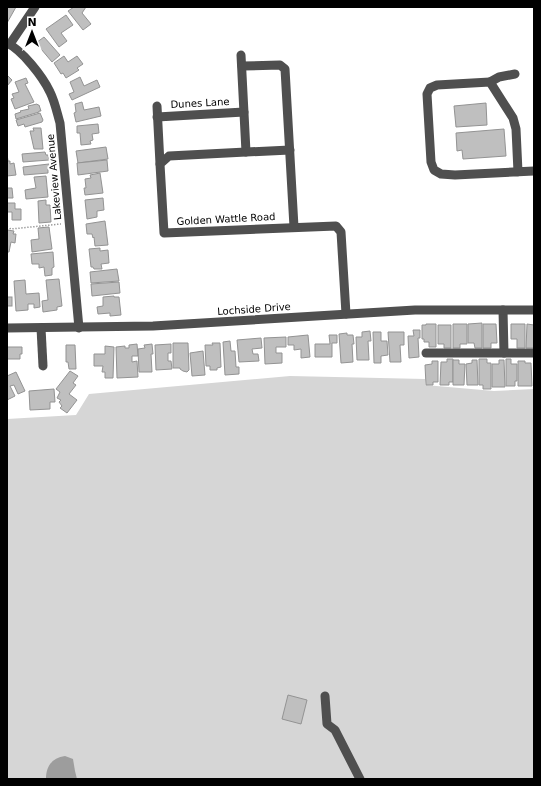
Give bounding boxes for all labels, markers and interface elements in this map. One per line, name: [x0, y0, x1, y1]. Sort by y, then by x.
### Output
north arrow: [12, 12, 52, 52]
text: N: [27, 16, 37, 29]
street label: Dunes Lane: [170, 96, 230, 110]
street label: Lakeview Avenue: [45, 133, 63, 221]
street label: Golden Wattle Road: [176, 211, 276, 227]
street label: Lochside Drive: [217, 301, 291, 317]

